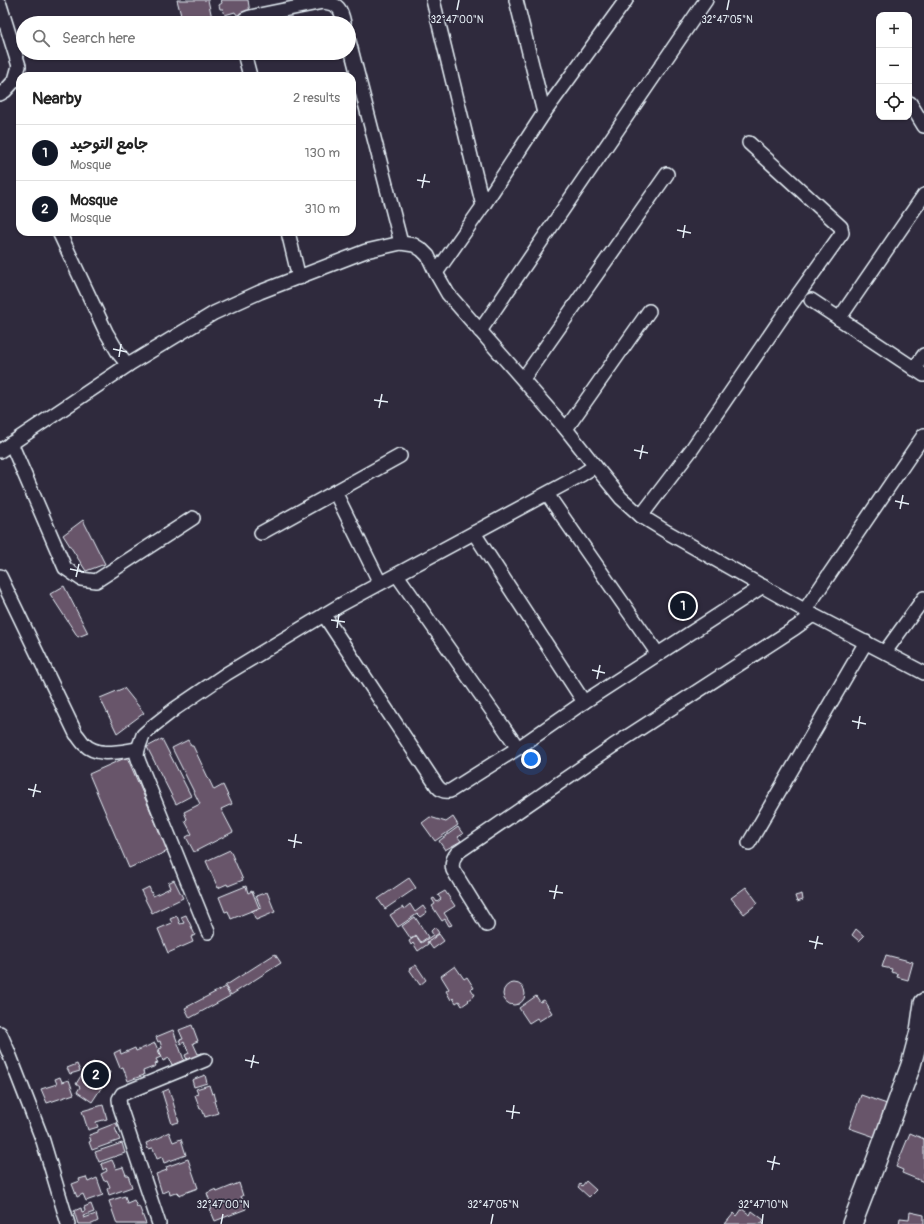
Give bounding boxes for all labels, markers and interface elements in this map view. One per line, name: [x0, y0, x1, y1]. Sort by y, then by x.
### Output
map controls: [876, 12, 912, 120]
button: +: [876, 12, 912, 48]
text: 32°47'00"N: [430, 14, 484, 26]
text: 32°47'05"N: [701, 14, 753, 26]
search box: [16, 16, 356, 60]
icon: search: [30, 27, 52, 49]
text: Search here: [62, 29, 135, 48]
button: −: [876, 48, 912, 84]
button: locate: [876, 84, 912, 120]
text: Nearby: [32, 88, 81, 109]
text: 2 results: [293, 90, 340, 106]
text: جامع التوحيد: [70, 135, 148, 154]
text: 1: [42, 145, 48, 161]
text: 130 m: [304, 145, 340, 161]
text: Mosque: [70, 157, 111, 173]
text: Mosque: [70, 191, 118, 210]
text: 2: [41, 201, 49, 217]
text: 310 m: [304, 201, 340, 217]
text: Mosque: [70, 210, 111, 226]
pin: 1: [670, 591, 696, 621]
your location: [521, 749, 541, 769]
pin: 2: [83, 1060, 109, 1090]
text: 32°47'00"N: [196, 1199, 250, 1211]
text: 32°47'05"N: [467, 1199, 519, 1211]
text: 32°47'10"N: [738, 1199, 788, 1211]

